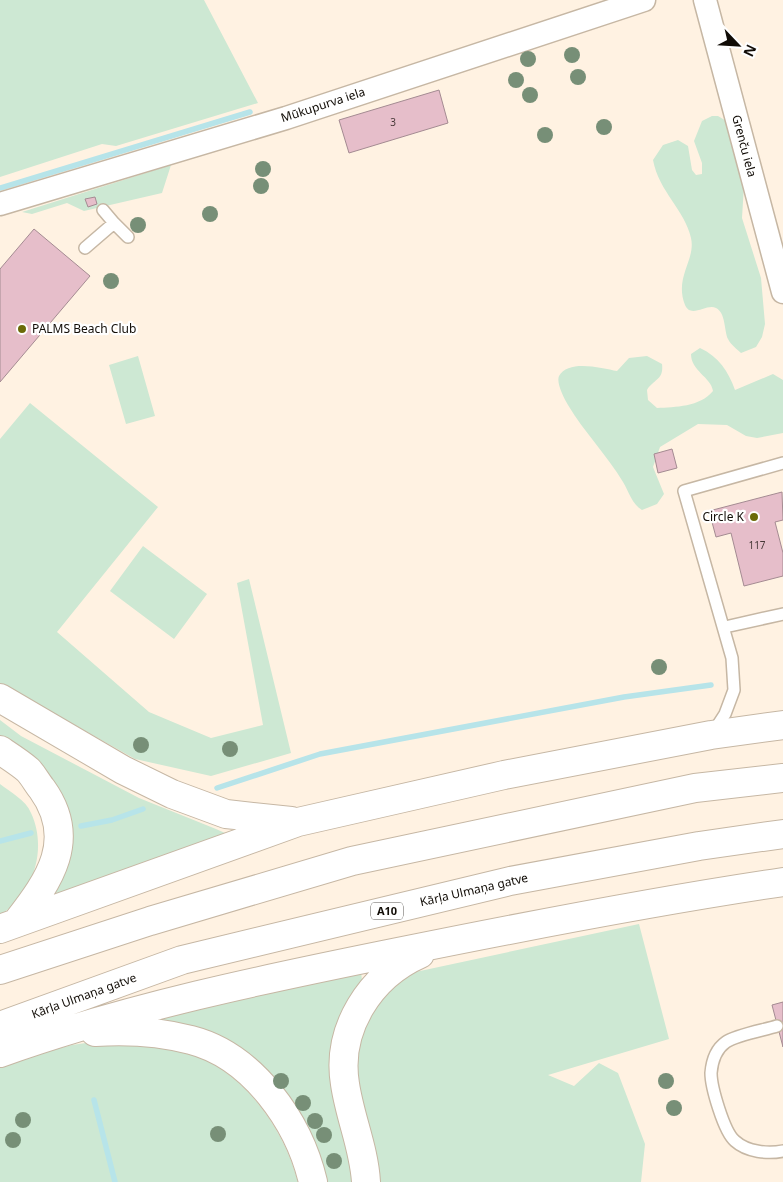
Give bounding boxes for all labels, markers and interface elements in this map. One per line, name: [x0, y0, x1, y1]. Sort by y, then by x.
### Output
north arrow: [713, 20, 763, 70]
text: N: [739, 42, 761, 60]
street label: Mūkupurva iela: [279, 83, 367, 126]
street label: Grenču iela: [728, 113, 761, 179]
house number: 3: [390, 115, 396, 129]
place label: PALMS Beach Club: [32, 320, 136, 337]
marker: PALMS Beach Club: [16, 323, 28, 335]
place label: Circle K: [702, 508, 745, 525]
marker: Circle K: [748, 511, 760, 523]
house number: 117: [748, 538, 766, 552]
street label: Kārļa Ulmaņa gatve: [418, 869, 530, 910]
road number: A10: [371, 902, 403, 919]
street label: Kārļa Ulmaņa gatve: [29, 969, 139, 1022]

